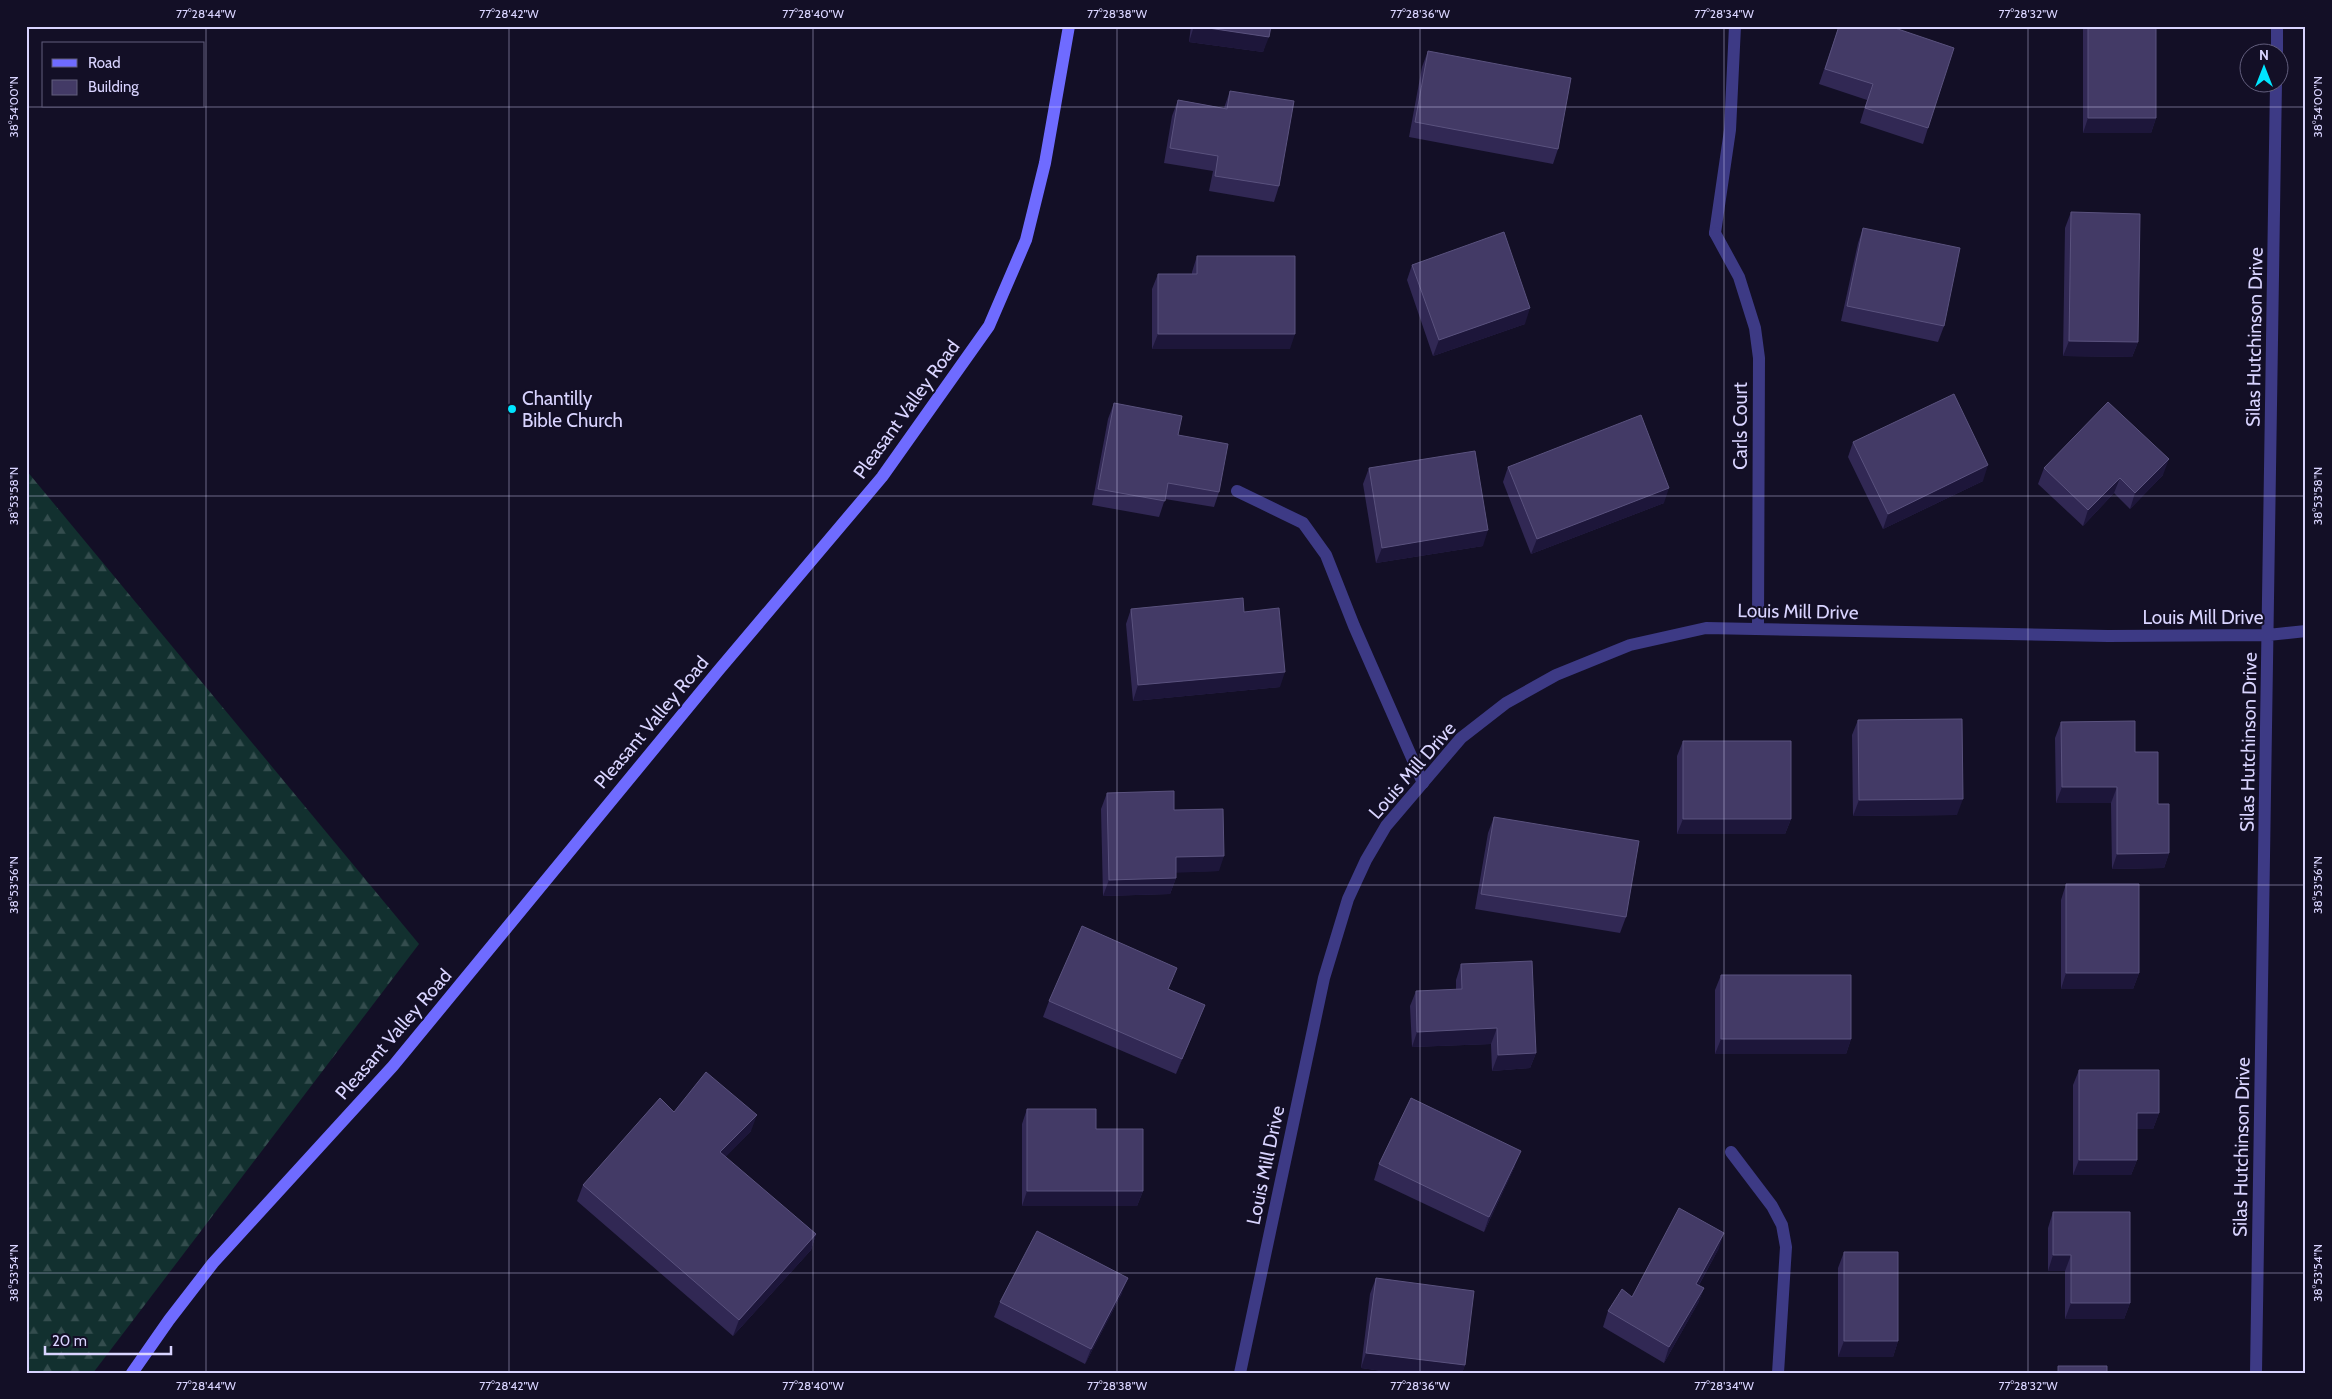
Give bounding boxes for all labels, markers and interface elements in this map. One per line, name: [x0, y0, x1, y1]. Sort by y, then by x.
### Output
text: 77°28'44"W: [176, 6, 237, 21]
text: 77°28'42"W: [479, 6, 539, 21]
text: 77°28'40"W: [782, 6, 844, 21]
text: 77°28'38"W: [1087, 6, 1148, 21]
text: 77°28'36"W: [1390, 6, 1451, 21]
text: 77°28'34"W: [1694, 6, 1754, 21]
text: 77°28'32"W: [1998, 6, 2058, 21]
legend: [42, 42, 205, 108]
north arrow: [2240, 42, 2290, 92]
text: N: [2259, 46, 2269, 64]
text: Road: [88, 54, 121, 72]
text: 38°54'00"N: [6, 76, 21, 138]
text: 38°54'00"N: [2310, 76, 2325, 138]
text: Building: [88, 78, 139, 96]
street label: Silas Hutchinson Drive: [2241, 247, 2268, 427]
street label: Pleasant Valley Road: [848, 336, 964, 483]
street label: Carls Court: [1729, 382, 1752, 470]
place label: Chantilly Bible Church: [522, 387, 623, 432]
marker: Chantilly Bible Church: [506, 403, 518, 415]
text: 38°53'58"N: [6, 467, 21, 525]
text: 38°53'58"N: [2310, 467, 2325, 525]
street label: Louis Mill Drive: [1737, 599, 1859, 624]
street label: Louis Mill Drive: [2142, 606, 2264, 629]
street label: Pleasant Valley Road: [589, 651, 713, 793]
street label: Silas Hutchinson Drive: [2235, 652, 2262, 832]
street label: Louis Mill Drive: [1364, 717, 1461, 824]
text: 38°53'56"N: [6, 856, 21, 914]
text: 38°53'56"N: [2310, 856, 2325, 914]
street label: Pleasant Valley Road: [330, 964, 456, 1104]
street label: Silas Hutchinson Drive: [2228, 1057, 2255, 1237]
street label: Louis Mill Drive: [1242, 1103, 1289, 1227]
text: 38°53'54"N: [6, 1244, 21, 1302]
text: 38°53'54"N: [2310, 1244, 2325, 1302]
scale bar: [45, 1324, 171, 1356]
text: 20 m: [52, 1332, 87, 1350]
text: 77°28'44"W: [176, 1378, 237, 1393]
text: 77°28'42"W: [479, 1378, 539, 1393]
text: 77°28'40"W: [782, 1378, 844, 1393]
text: 77°28'38"W: [1087, 1378, 1148, 1393]
text: 77°28'36"W: [1390, 1378, 1451, 1393]
text: 77°28'34"W: [1694, 1378, 1754, 1393]
text: 77°28'32"W: [1998, 1378, 2058, 1393]

